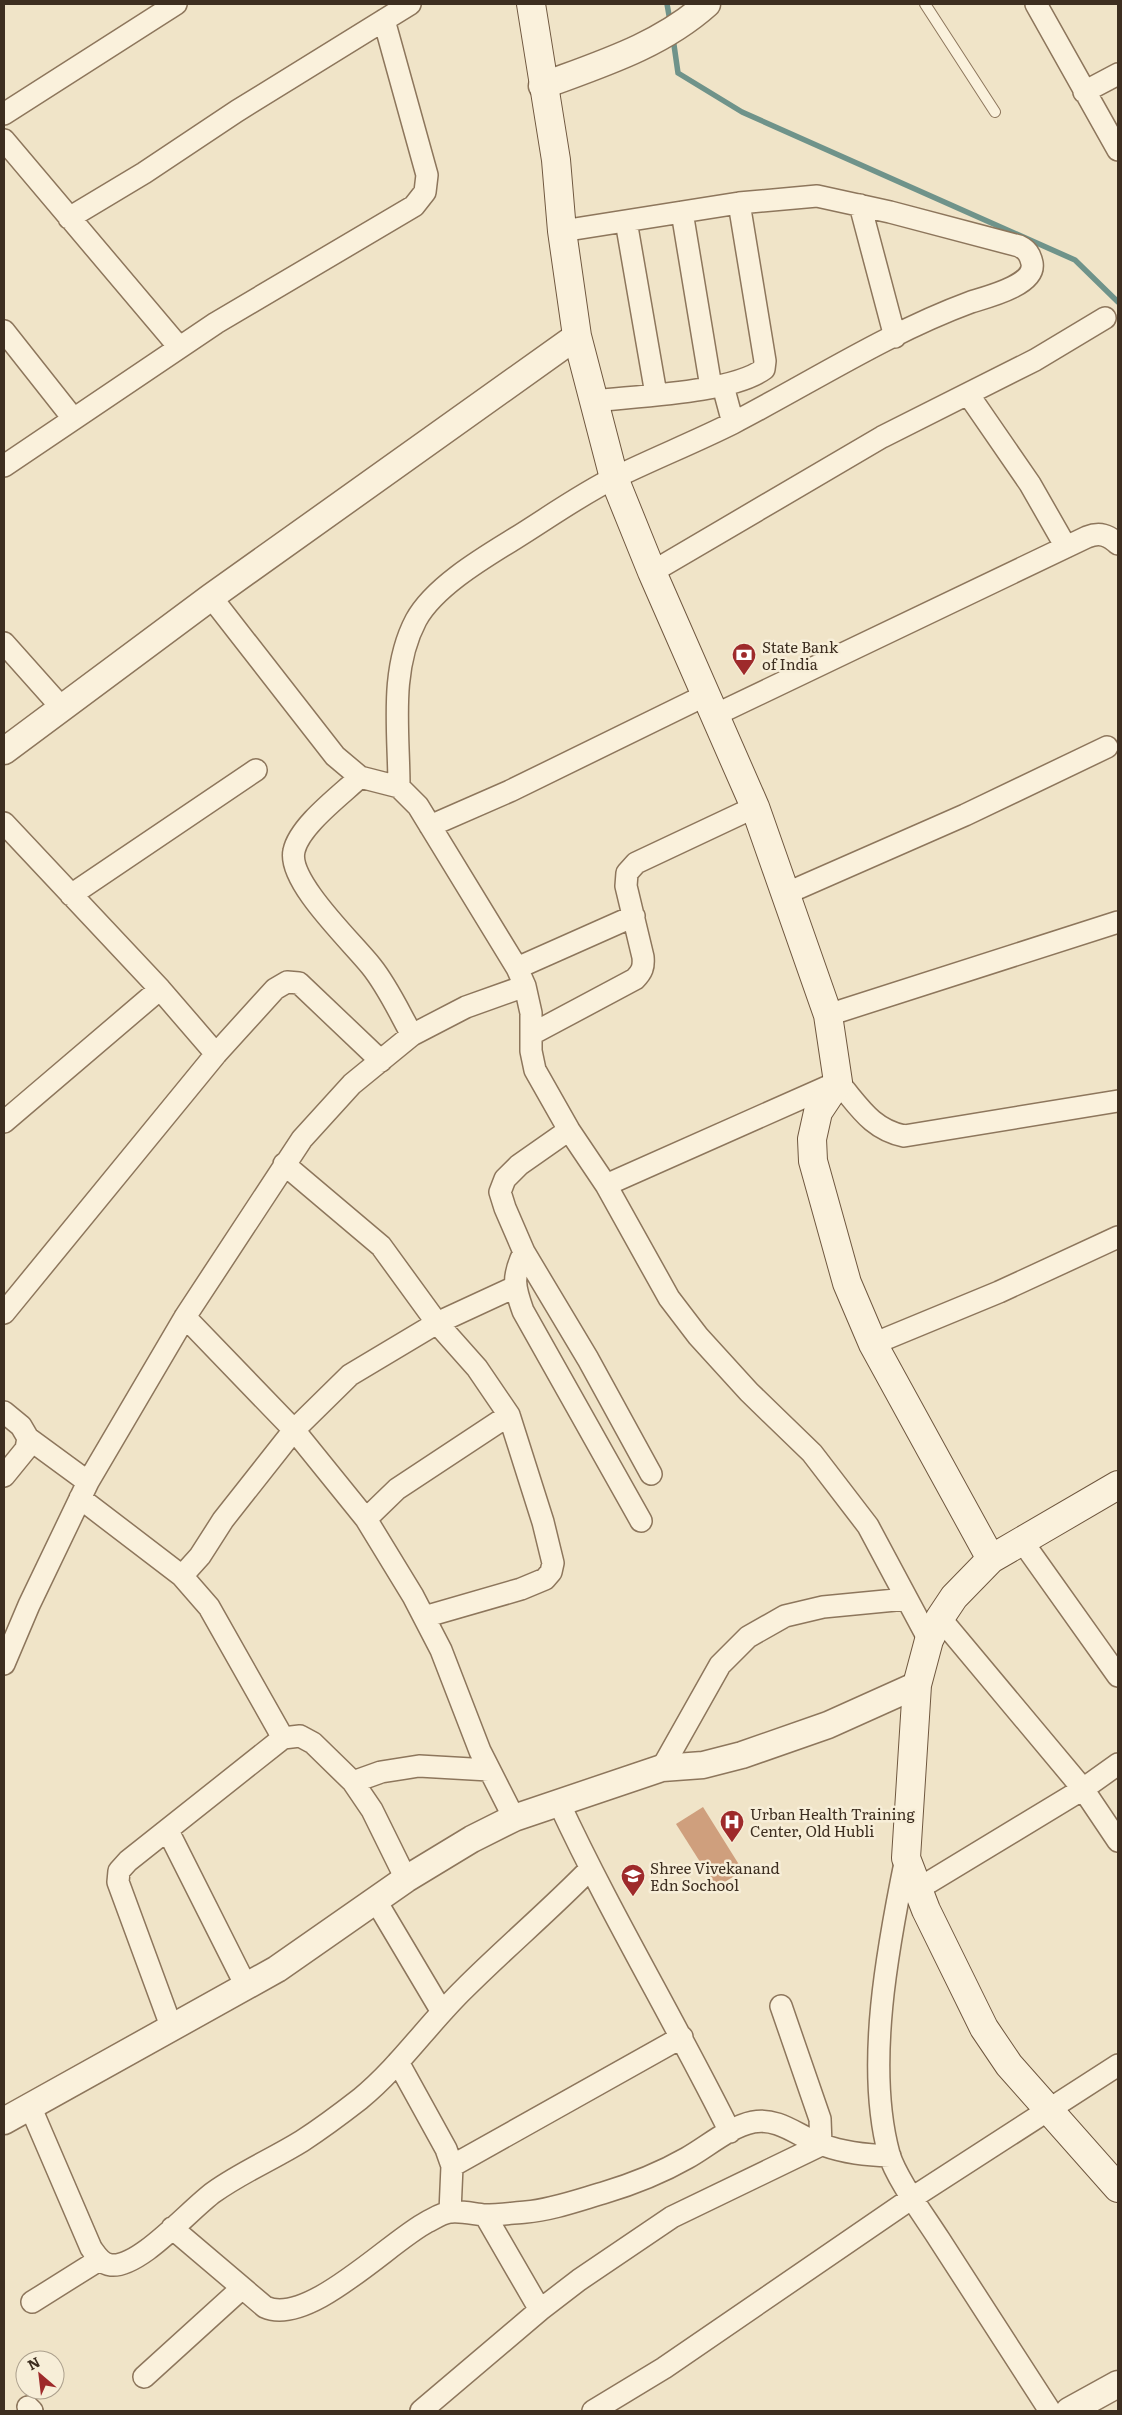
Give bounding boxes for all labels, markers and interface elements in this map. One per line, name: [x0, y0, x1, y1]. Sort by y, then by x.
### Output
place label: State Bank of India: [762, 635, 839, 675]
bank icon: State Bank of India: [731, 642, 757, 676]
place label: Urban Health Training Center, Old Hubli: [750, 1802, 916, 1842]
hospital icon: Urban Health Training Center, Old Hubli: [719, 1809, 745, 1843]
place label: Shree Vivekanand Edn Sochool: [650, 1856, 780, 1896]
school or university icon: Shree Vivekanand Edn Sochool: [620, 1863, 646, 1897]
north arrow: [15, 2350, 65, 2400]
text: N: [24, 2351, 44, 2374]

